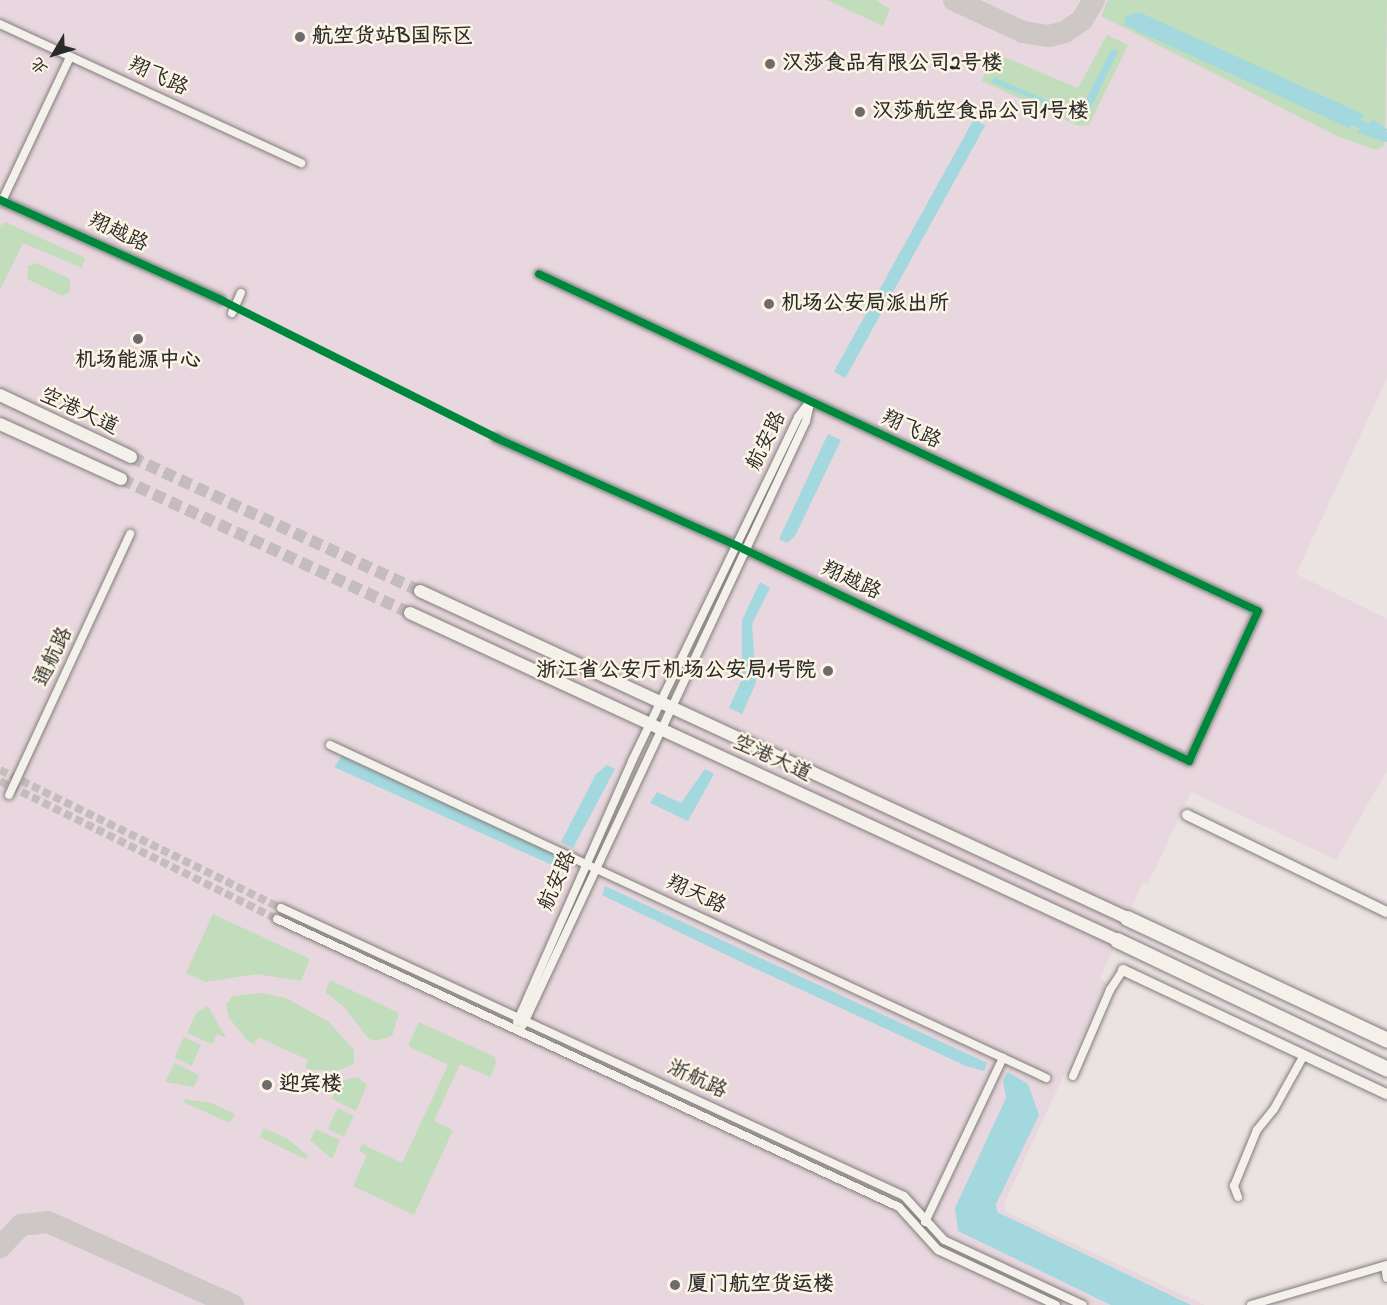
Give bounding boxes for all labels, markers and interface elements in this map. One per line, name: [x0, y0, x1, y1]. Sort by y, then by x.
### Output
north arrow: [24, 24, 84, 84]
place label: 航空货站B国际区: [312, 24, 473, 50]
marker: 航空货站B国际区: [293, 30, 307, 44]
text: 北: [25, 51, 54, 79]
place label: 汉莎食品有限公司2号楼: [782, 51, 1002, 77]
street label: 翔飞路: [124, 52, 192, 102]
marker: 汉莎食品有限公司2号楼: [763, 57, 777, 71]
place label: 汉莎航空食品公司1号楼: [872, 99, 1089, 125]
marker: 汉莎航空食品公司1号楼: [853, 105, 867, 119]
street label: 翔越路: [84, 208, 152, 258]
place label: 机场公安局派出所: [781, 291, 949, 317]
marker: 机场公安局派出所: [762, 297, 776, 311]
marker: 机场能源中心: [131, 332, 145, 346]
place label: 机场能源中心: [75, 348, 201, 374]
street label: 空港大道: [36, 383, 122, 441]
street label: 翔飞路: [877, 405, 945, 455]
street label: 航安路: [742, 407, 792, 475]
street label: 翔越路: [817, 556, 885, 606]
street label: 通航路: [29, 623, 79, 691]
place label: 浙江省公安厅机场公安局1号院: [536, 658, 816, 684]
marker: 浙江省公安厅机场公安局1号院: [821, 664, 835, 678]
street label: 空港大道: [729, 730, 815, 788]
street label: 航安路: [534, 847, 582, 915]
street label: 翔天路: [662, 870, 730, 920]
street label: 浙航路: [663, 1055, 731, 1105]
place label: 迎宾楼: [279, 1072, 342, 1098]
marker: 迎宾楼: [260, 1078, 274, 1092]
place label: 厦门航空货运楼: [687, 1272, 834, 1298]
marker: 厦门航空货运楼: [668, 1278, 682, 1292]

